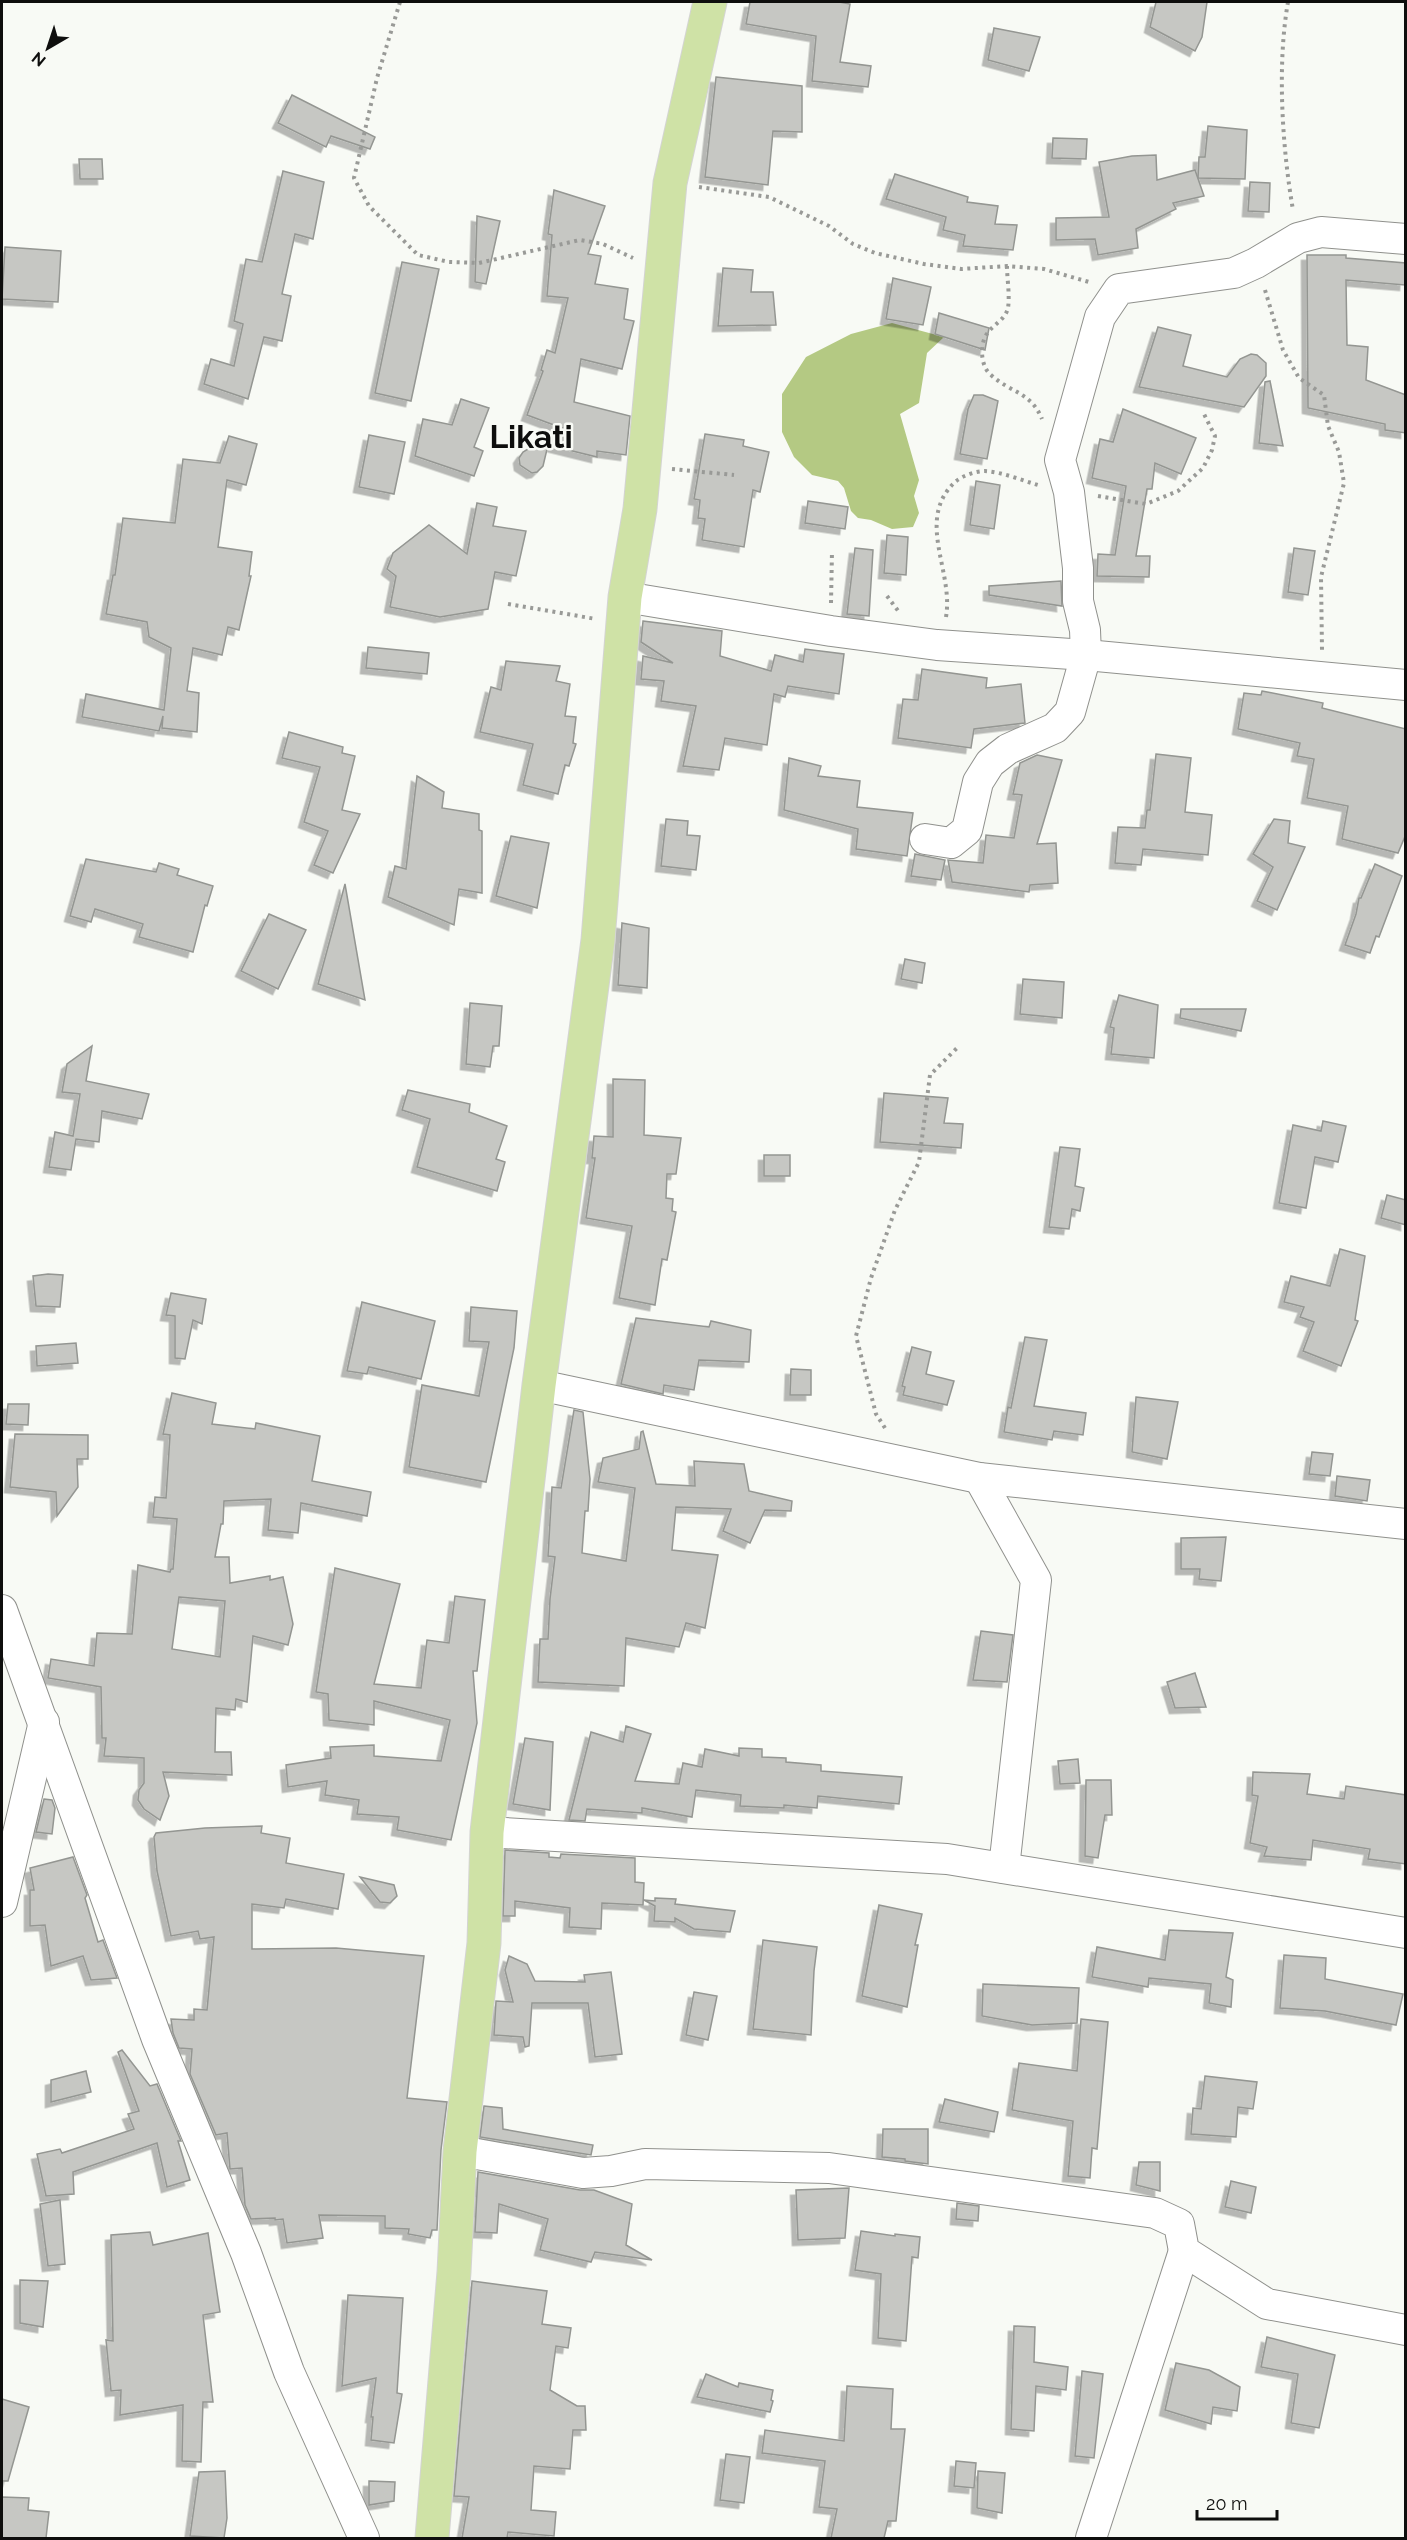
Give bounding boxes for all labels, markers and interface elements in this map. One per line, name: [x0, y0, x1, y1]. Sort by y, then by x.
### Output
north arrow: [18, 18, 78, 78]
text: N: [28, 48, 50, 70]
district label: Likati: [489, 418, 573, 455]
scale bar: [1197, 2483, 1276, 2521]
text: 20 m: [1206, 2493, 1248, 2514]

